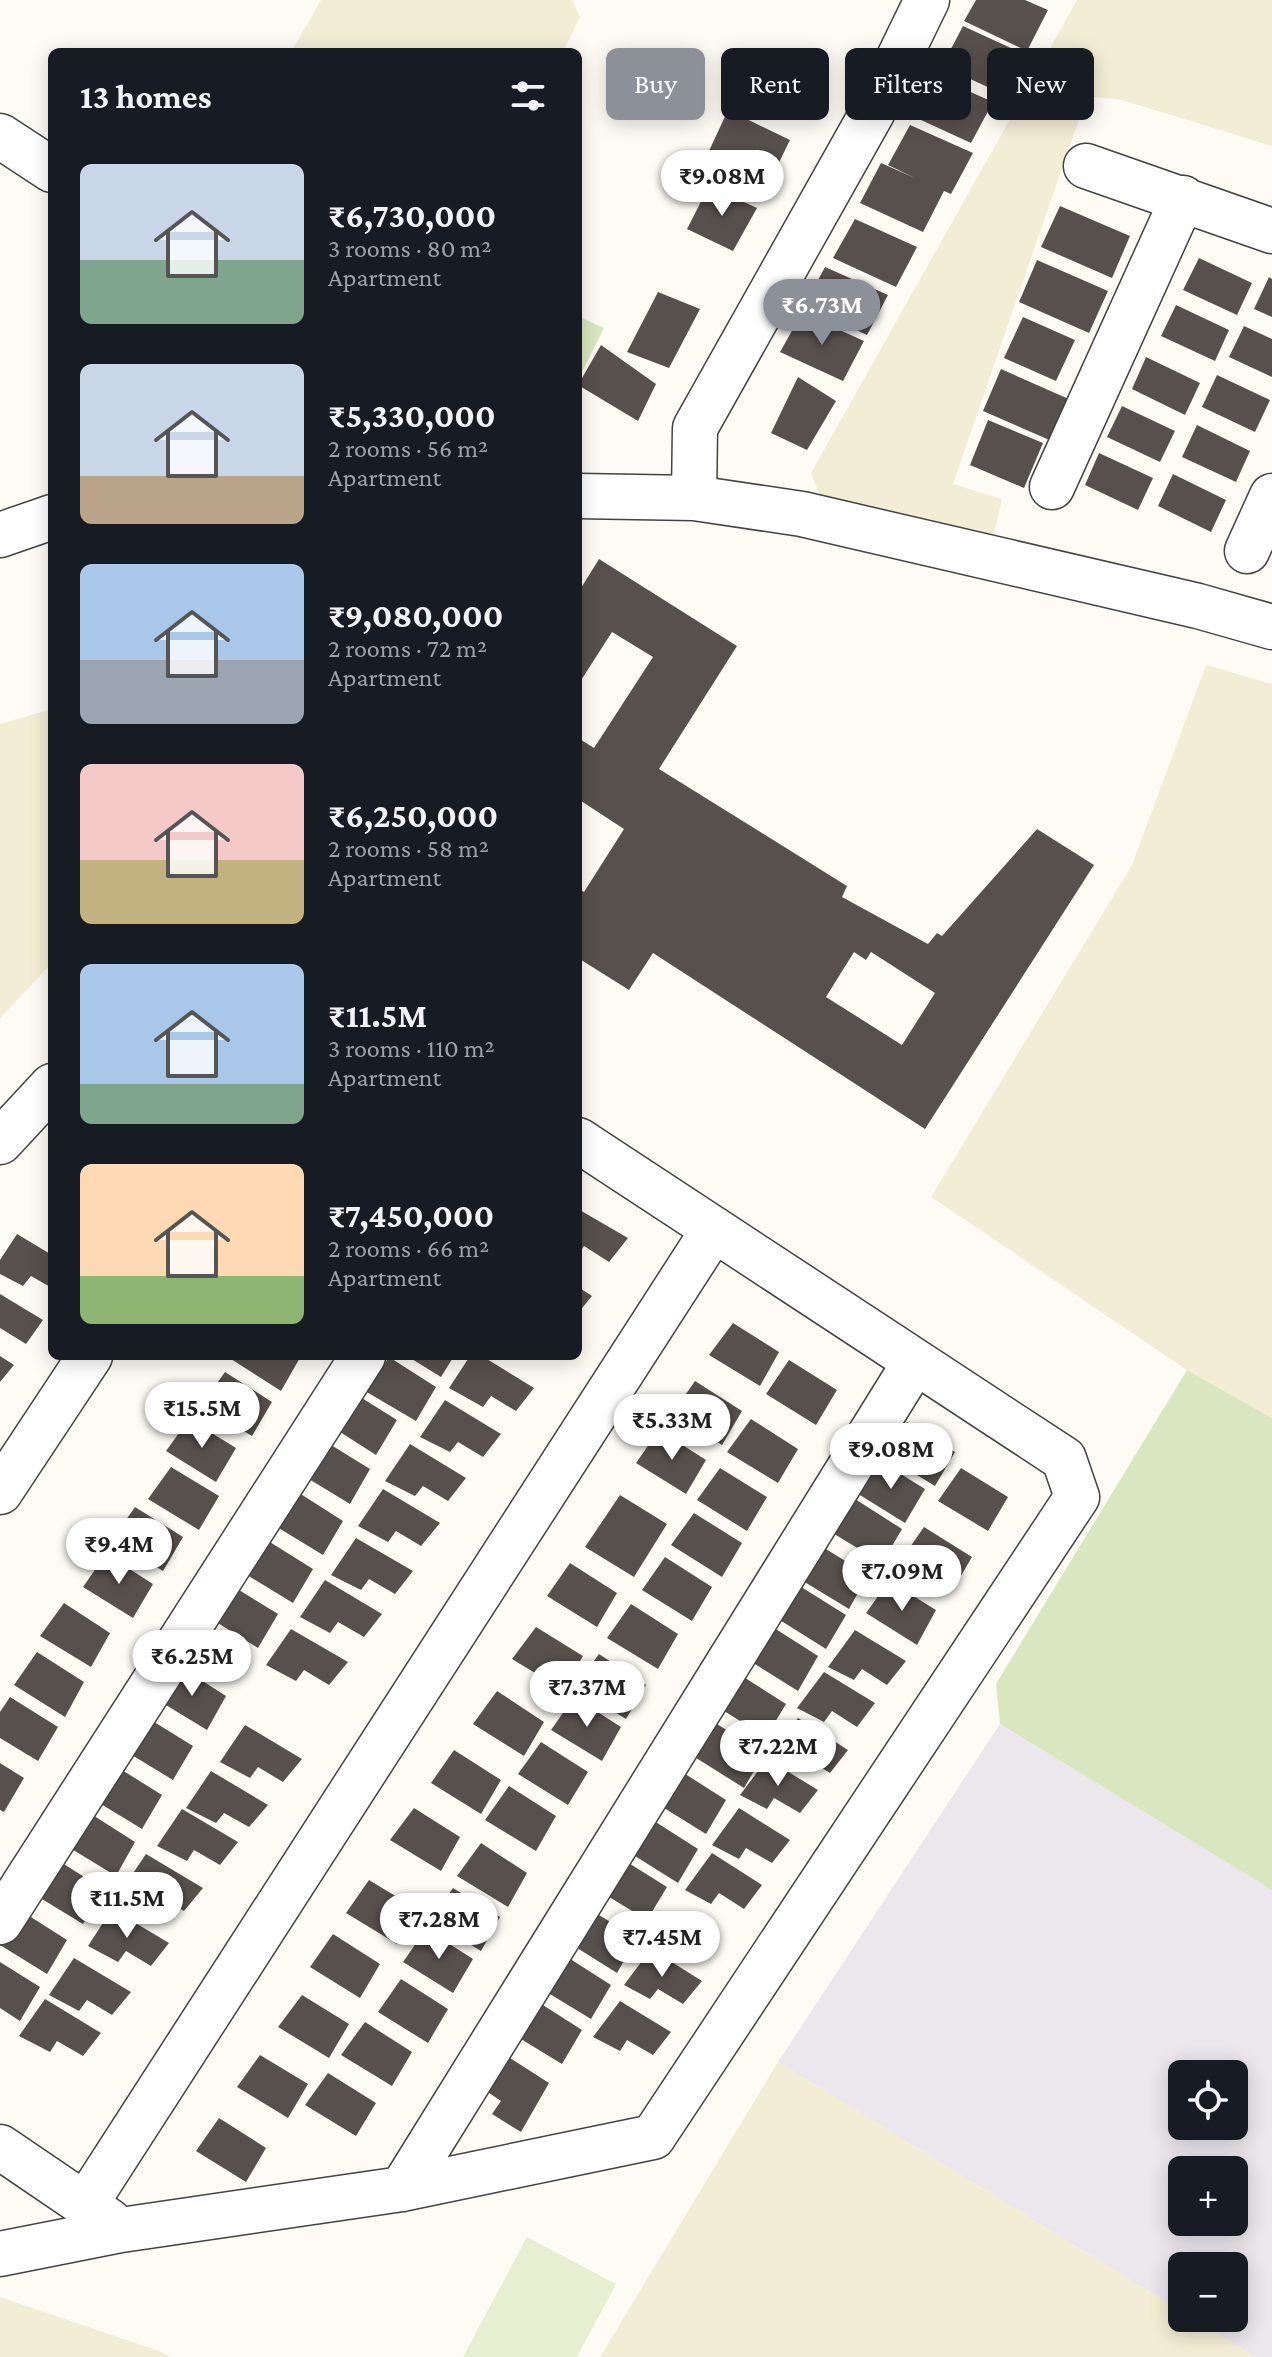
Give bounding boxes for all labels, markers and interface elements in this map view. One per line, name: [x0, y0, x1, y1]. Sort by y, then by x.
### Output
chip: Buy: [606, 48, 705, 120]
chip: Rent: [721, 48, 829, 120]
chip: Filters: [845, 48, 971, 120]
chip: New: [987, 48, 1094, 120]
icon: filters: [506, 74, 550, 118]
text: 13 homes: [80, 78, 212, 115]
pin: ₹9.08M: [657, 150, 787, 218]
text: ₹9.08M: [679, 161, 765, 190]
icon: home: [144, 196, 240, 292]
text: ₹6,730,000: [328, 197, 496, 234]
text: 3 rooms · 80 m²: [328, 234, 491, 263]
text: Apartment: [328, 263, 441, 292]
pin: ₹6.73M: [757, 279, 887, 347]
text: ₹6.73M: [781, 290, 863, 319]
icon: home: [144, 396, 240, 492]
text: ₹5,330,000: [328, 397, 496, 434]
text: 2 rooms · 56 m²: [328, 434, 488, 463]
text: Apartment: [328, 463, 441, 492]
icon: home: [144, 596, 240, 692]
text: ₹9,080,000: [328, 597, 503, 634]
text: 2 rooms · 72 m²: [328, 634, 487, 663]
text: Apartment: [328, 663, 441, 692]
icon: home: [144, 796, 240, 892]
text: ₹6,250,000: [328, 797, 498, 834]
text: 2 rooms · 58 m²: [328, 834, 489, 863]
text: Apartment: [328, 863, 441, 892]
icon: home: [144, 996, 240, 1092]
text: ₹11.5M: [328, 997, 427, 1034]
text: 3 rooms · 110 m²: [328, 1034, 495, 1063]
text: Apartment: [328, 1063, 441, 1092]
icon: home: [144, 1196, 240, 1292]
text: ₹7,450,000: [328, 1197, 494, 1234]
text: 2 rooms · 66 m²: [328, 1234, 489, 1263]
text: Apartment: [328, 1263, 441, 1292]
pin: ₹15.5M: [137, 1382, 267, 1450]
text: ₹15.5M: [163, 1393, 241, 1422]
pin: ₹5.33M: [607, 1394, 737, 1462]
text: ₹5.33M: [631, 1405, 713, 1434]
pin: ₹9.08M: [826, 1423, 956, 1491]
text: ₹9.08M: [848, 1434, 934, 1463]
pin: ₹9.4M: [63, 1518, 175, 1586]
text: ₹9.4M: [84, 1529, 154, 1558]
pin: ₹7.09M: [837, 1545, 967, 1613]
text: ₹7.09M: [860, 1556, 944, 1585]
pin: ₹6.25M: [127, 1630, 257, 1698]
text: ₹6.25M: [150, 1641, 234, 1670]
pin: ₹7.37M: [522, 1661, 652, 1729]
text: ₹7.37M: [548, 1672, 626, 1701]
pin: ₹7.22M: [713, 1720, 843, 1788]
text: ₹7.22M: [738, 1731, 818, 1760]
pin: ₹11.5M: [62, 1872, 192, 1940]
text: ₹11.5M: [89, 1883, 165, 1912]
pin: ₹7.28M: [374, 1893, 504, 1961]
text: ₹7.28M: [398, 1904, 480, 1933]
pin: ₹7.45M: [597, 1911, 727, 1979]
text: ₹7.45M: [622, 1922, 702, 1951]
map controls: [1168, 2060, 1248, 2332]
button: locate: [1168, 2060, 1248, 2140]
button: +: [1168, 2156, 1248, 2236]
button: −: [1168, 2252, 1248, 2332]

